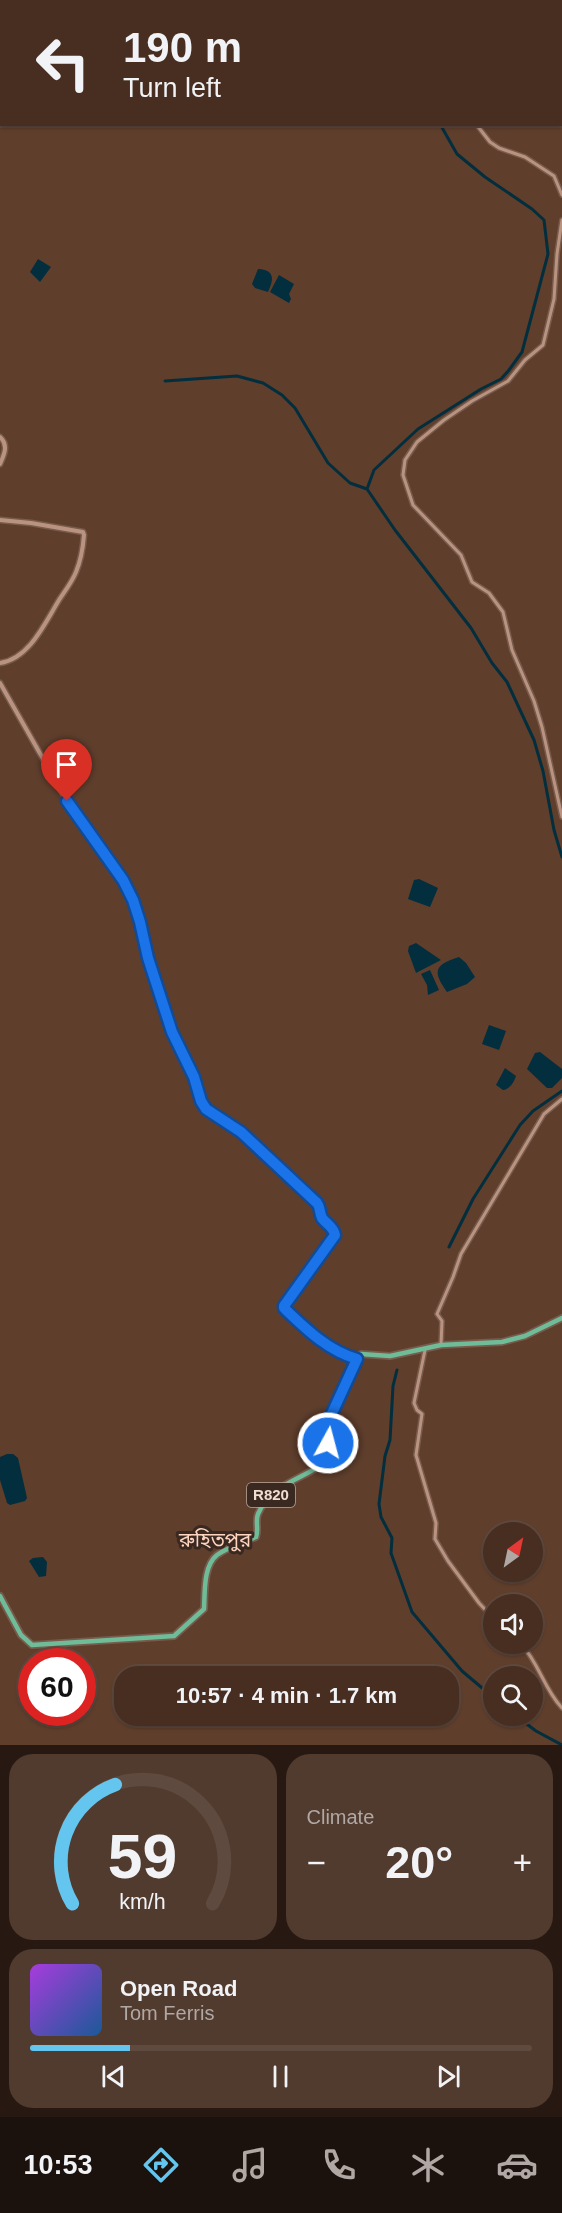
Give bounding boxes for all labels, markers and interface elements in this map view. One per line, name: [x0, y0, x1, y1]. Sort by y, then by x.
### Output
icon: left: [24, 24, 102, 102]
text: 190 m: [123, 24, 242, 71]
text: Turn left: [123, 73, 221, 103]
pin: [41, 739, 92, 801]
icon: arrive: [50, 748, 83, 781]
position arrow: [296, 1411, 360, 1475]
road number: R820: [247, 1483, 295, 1507]
north arrow: [483, 1522, 543, 1582]
map controls: [483, 1522, 543, 1726]
district label: রুহিতপুর: [178, 1528, 252, 1552]
button: sound: [483, 1594, 543, 1654]
speed limit sign: 60: [18, 1648, 96, 1726]
button: search: [483, 1666, 543, 1726]
text: 10:57 · 4 min · 1.7 km: [176, 1683, 397, 1708]
text: Climate: [307, 1806, 374, 1828]
text: 59: [108, 1822, 177, 1891]
text: 20°: [385, 1837, 453, 1888]
text: −: [307, 1844, 326, 1881]
text: +: [513, 1844, 532, 1881]
text: km/h: [120, 1890, 166, 1914]
text: Open Road: [120, 1976, 237, 2001]
text: Tom Ferris: [120, 2002, 214, 2024]
icon: previous: [97, 2060, 130, 2093]
icon: pause: [264, 2060, 297, 2093]
icon: next: [432, 2060, 465, 2093]
icon: directions: [140, 2144, 182, 2186]
icon: music: [229, 2144, 271, 2186]
icon: phone: [318, 2144, 360, 2186]
icon: climate: [407, 2144, 449, 2186]
icon: car: [496, 2144, 538, 2186]
text: 10:53: [24, 2150, 93, 2180]

